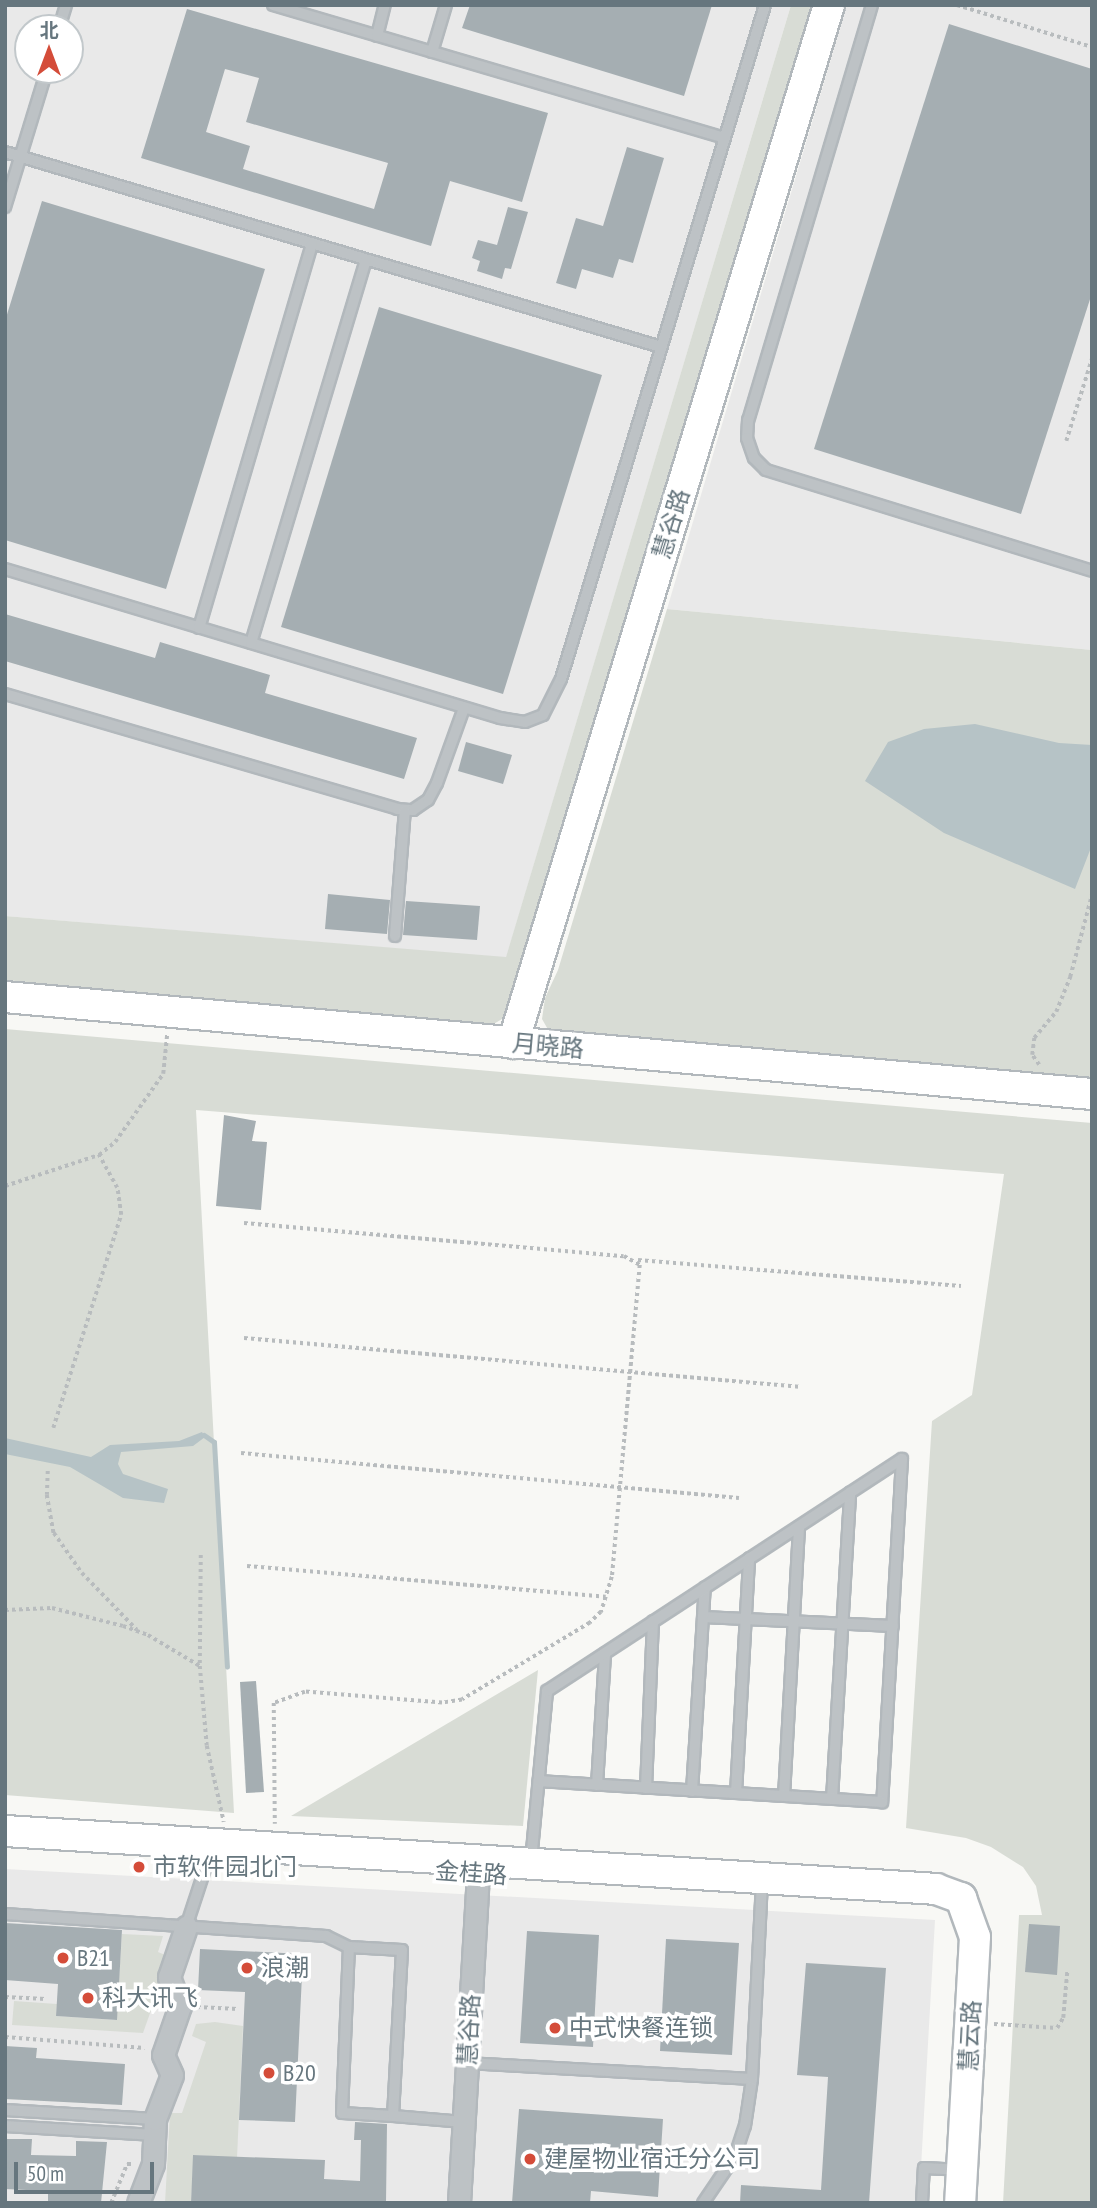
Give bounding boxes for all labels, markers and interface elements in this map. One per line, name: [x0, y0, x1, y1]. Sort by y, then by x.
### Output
north arrow: [14, 14, 84, 84]
text: 北: [39, 18, 59, 42]
street label: 慧谷路: [647, 485, 695, 563]
street label: 月晓路: [511, 1029, 585, 1063]
place label: 市软件园北门: [153, 1853, 297, 1881]
street label: 金桂路: [434, 1856, 508, 1890]
marker: 市软件园北门: [131, 1859, 147, 1875]
place label: B21: [77, 1944, 110, 1972]
marker: B21: [55, 1950, 71, 1966]
place label: 浪潮: [261, 1954, 309, 1982]
marker: 浪潮: [239, 1960, 255, 1976]
place label: 科大讯飞: [102, 1984, 198, 2012]
marker: 科大讯飞: [80, 1990, 96, 2006]
street label: 慧谷路: [453, 1993, 485, 2067]
street label: 慧云路: [954, 1999, 986, 2073]
place label: 中式快餐连锁: [569, 2014, 713, 2042]
marker: 中式快餐连锁: [547, 2020, 563, 2036]
place label: B20: [283, 2059, 316, 2087]
marker: B20: [261, 2065, 277, 2081]
place label: 建屋物业宿迁分公司: [544, 2145, 760, 2173]
scale bar: [18, 2148, 158, 2192]
marker: 建屋物业宿迁分公司: [522, 2151, 538, 2167]
text: 50 m: [27, 2160, 64, 2187]

